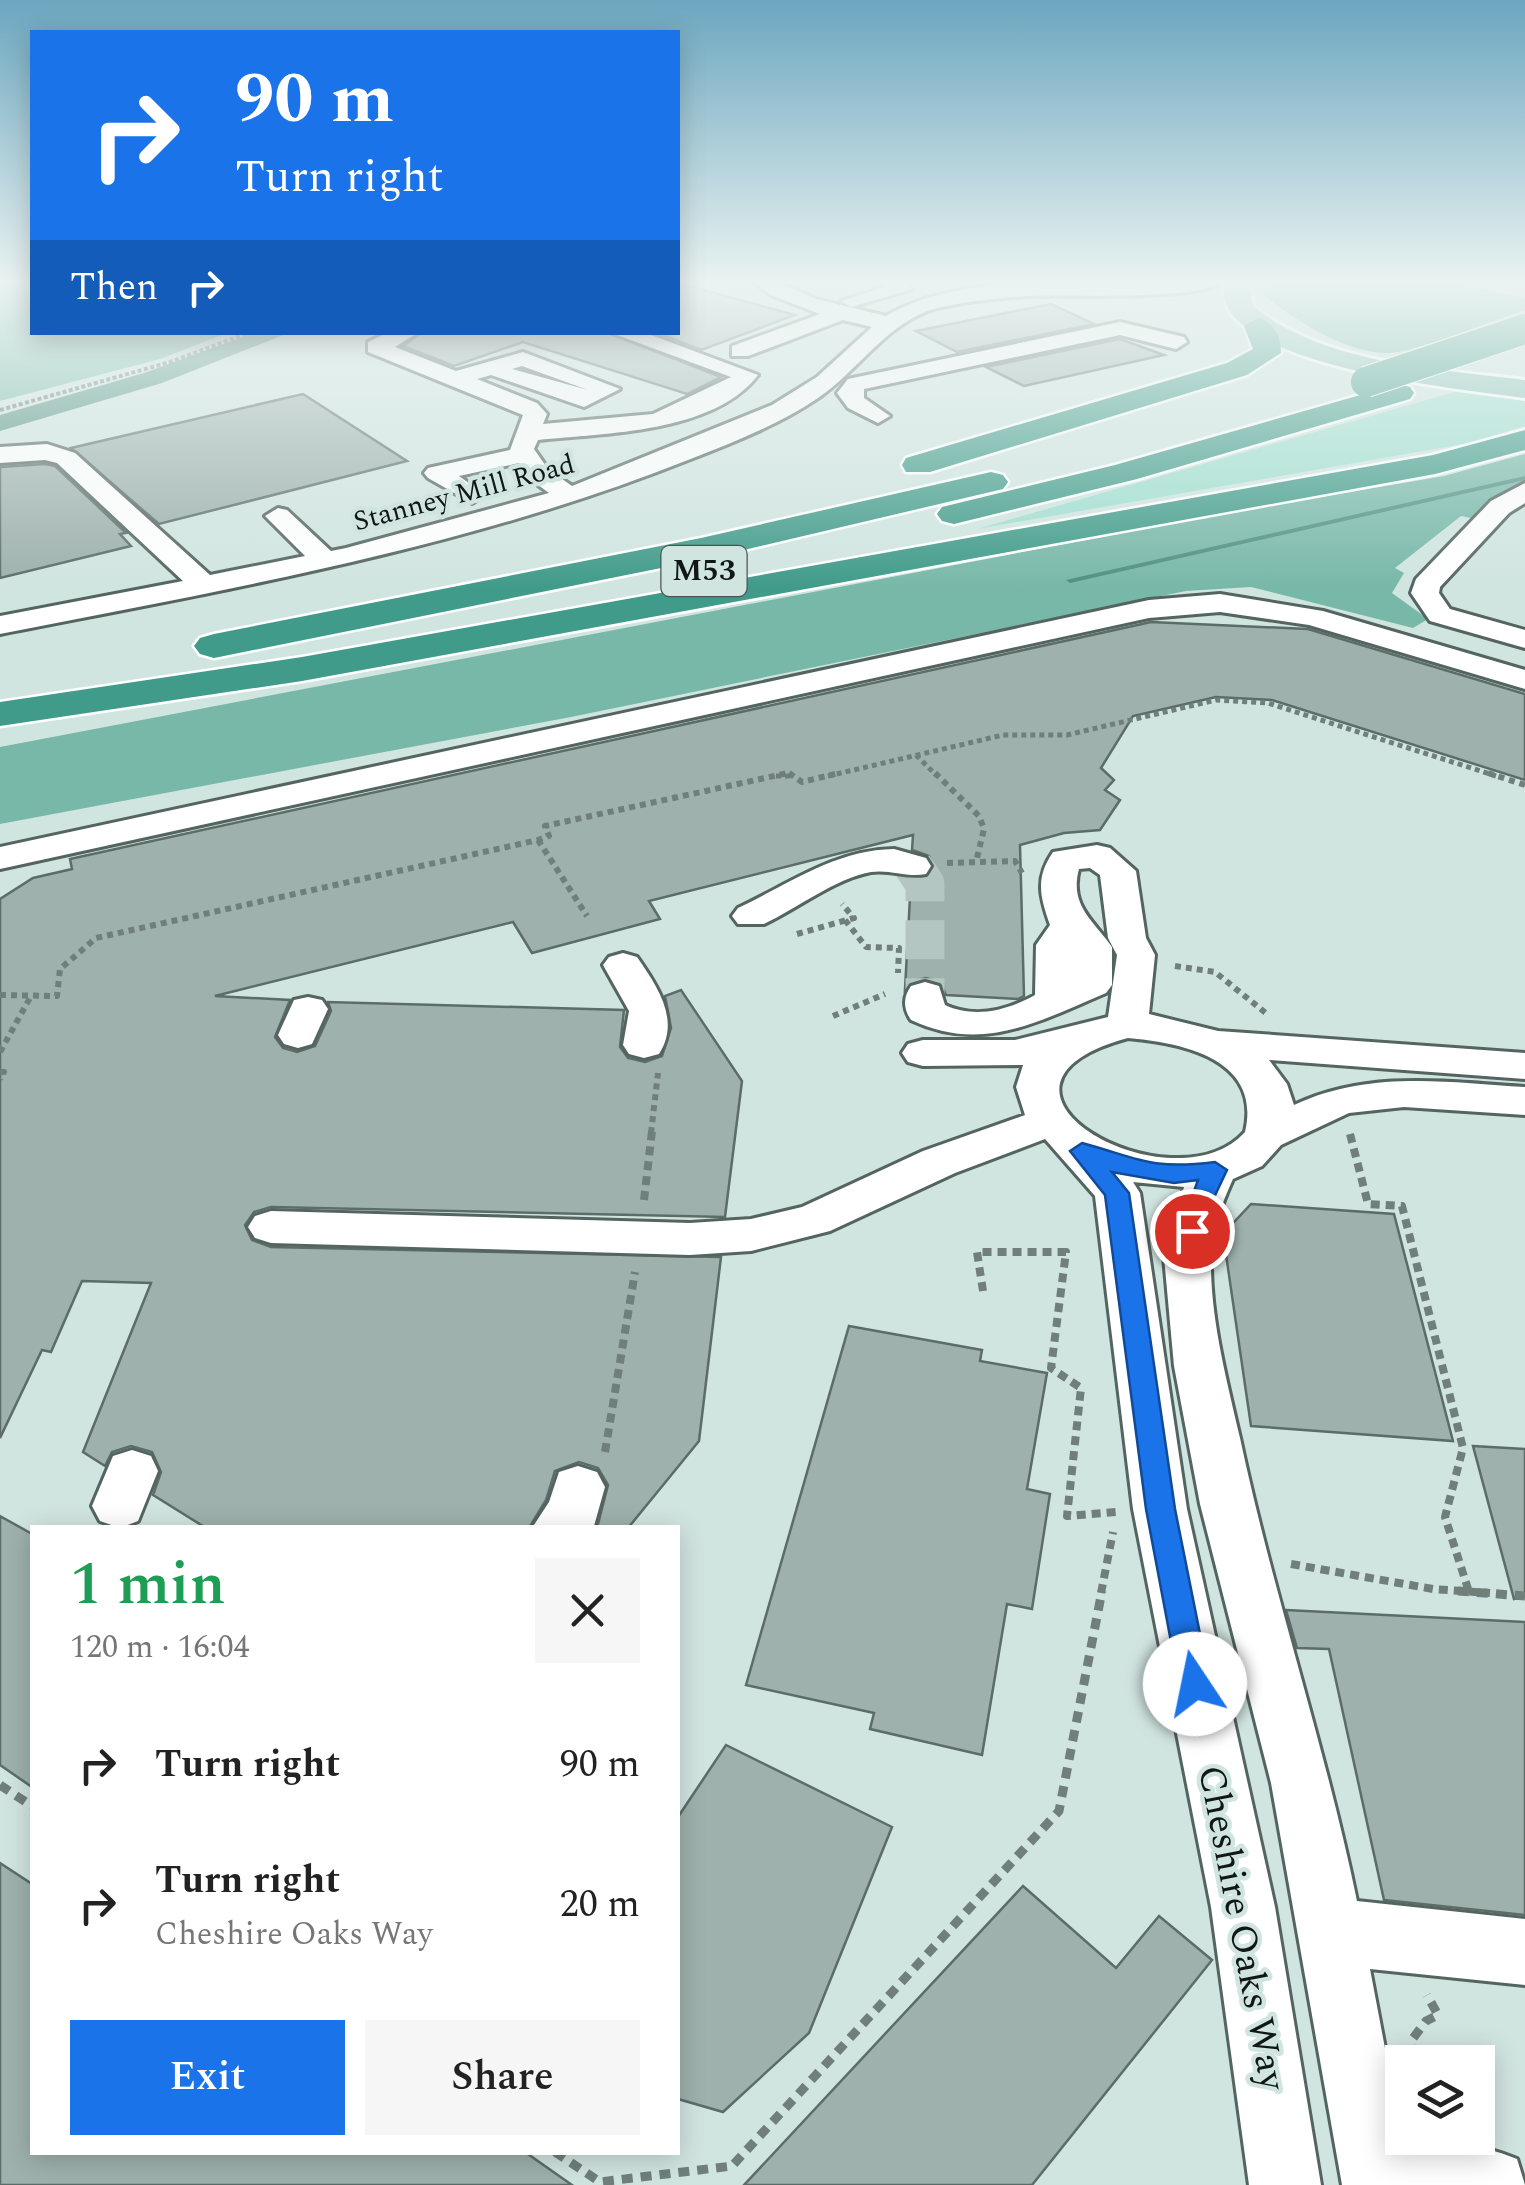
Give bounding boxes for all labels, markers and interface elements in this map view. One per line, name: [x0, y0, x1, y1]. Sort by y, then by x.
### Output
text: 90 m: [235, 47, 394, 153]
icon: right: [70, 70, 200, 200]
text: Turn right: [235, 143, 444, 212]
text: Then: [70, 259, 158, 317]
icon: right: [178, 260, 233, 315]
street label: Stanney Mill Road: [349, 443, 579, 543]
road number: M53: [662, 546, 746, 596]
pin: [1150, 1189, 1235, 1274]
icon: arrive: [1165, 1204, 1220, 1259]
text: 1 min: [70, 1539, 226, 1631]
button: close: [535, 1558, 640, 1663]
text: 120 m · 16:04: [70, 1623, 250, 1672]
position arrow: [1143, 1632, 1247, 1736]
text: Turn right: [155, 1736, 340, 1794]
text: 90 m: [560, 1736, 640, 1794]
icon: right: [70, 1738, 125, 1793]
street label: Cheshire Oaks Way: [1181, 1761, 1301, 2097]
text: Turn right: [155, 1852, 340, 1910]
text: 20 m: [560, 1876, 640, 1934]
icon: right: [70, 1878, 125, 1933]
text: Cheshire Oaks Way: [155, 1910, 433, 1959]
button: Exit: [70, 2020, 345, 2135]
button: Share: [365, 2020, 640, 2135]
map controls: [1385, 2045, 1495, 2155]
button: layers: [1385, 2045, 1495, 2155]

